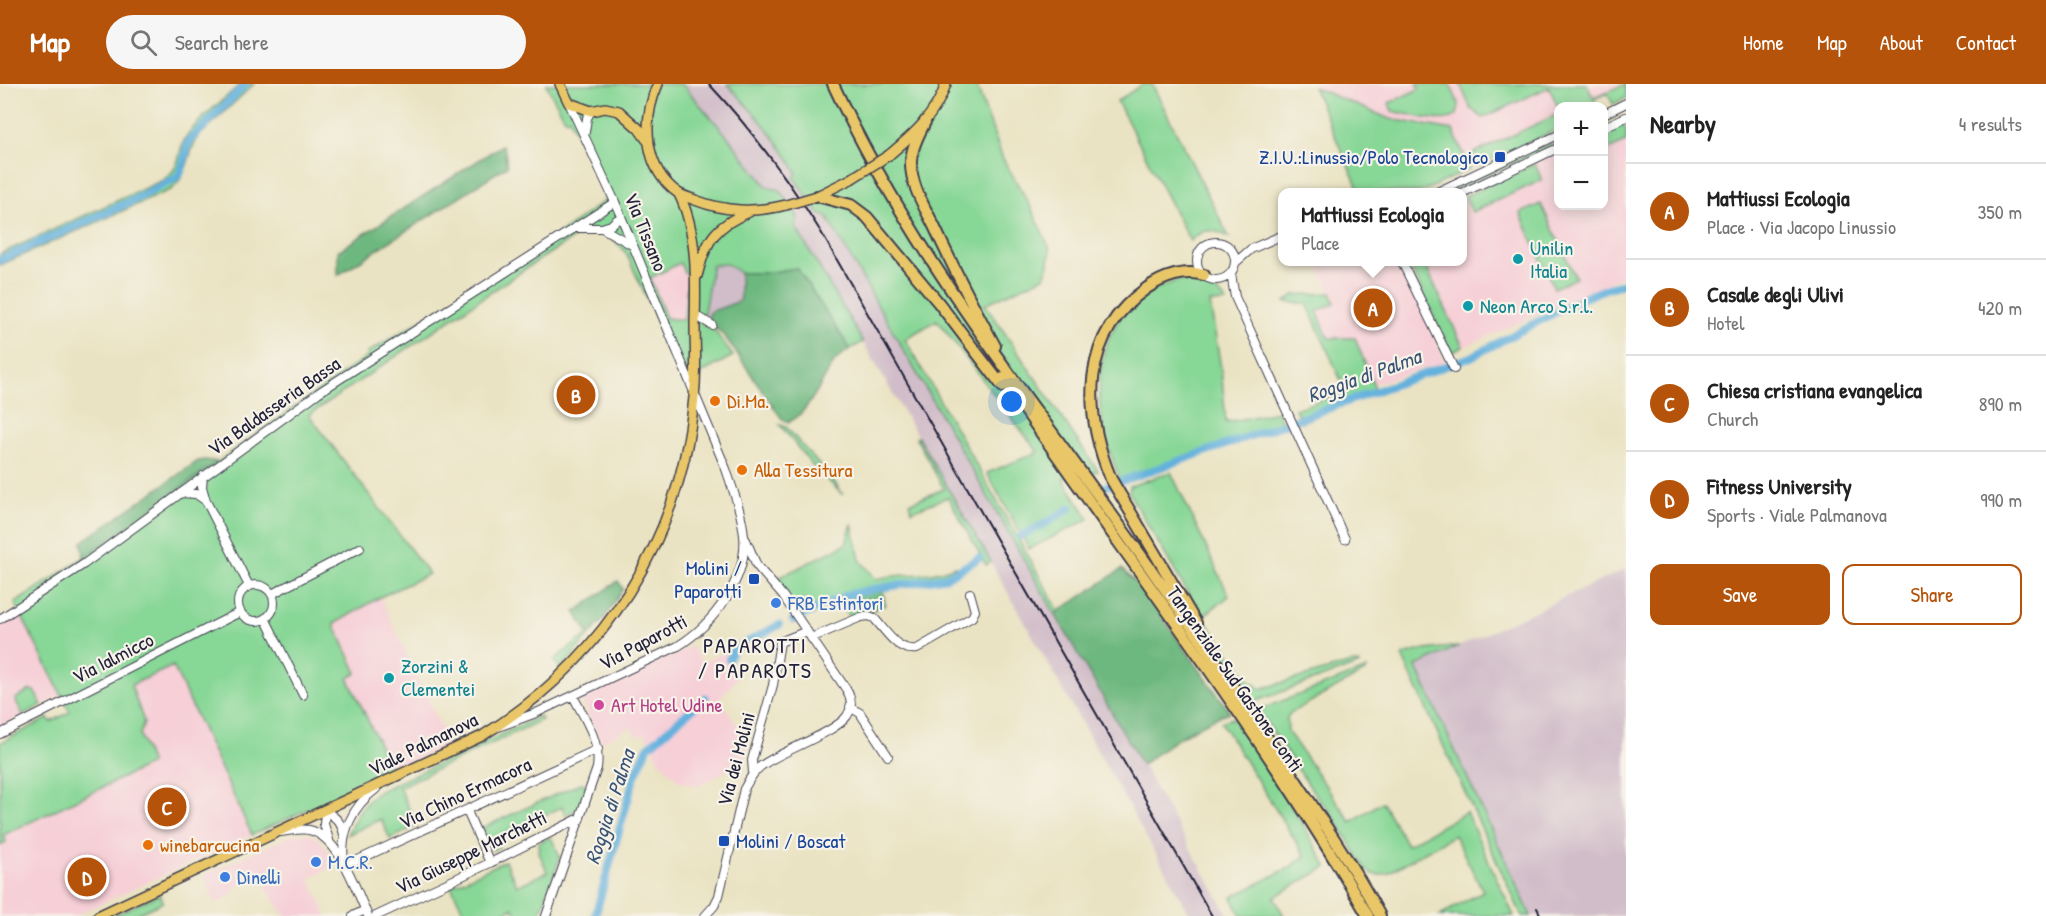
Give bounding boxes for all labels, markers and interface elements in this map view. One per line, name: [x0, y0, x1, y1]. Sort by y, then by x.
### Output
search box: [106, 15, 526, 69]
text: Map: [30, 23, 70, 61]
icon: search: [127, 26, 160, 59]
text: Search here: [175, 27, 269, 57]
text: Home: [1743, 28, 1784, 57]
text: Map: [1817, 28, 1847, 57]
text: About: [1880, 28, 1923, 57]
text: Contact: [1956, 28, 2016, 57]
map controls: [1554, 102, 1608, 210]
button: +: [1554, 102, 1608, 156]
text: Nearby: [1650, 106, 1716, 141]
text: 4 results: [1959, 110, 2022, 137]
place label: Z.I.U.:Linussio/Polo Tecnologico: [1259, 143, 1488, 170]
marker: Z.I.U.:Linussio/Polo Tecnologico: [1493, 150, 1507, 164]
button: −: [1554, 156, 1608, 210]
text: Mattiussi Ecologia: [1707, 183, 1850, 213]
popup: [1278, 188, 1467, 266]
street label: Via Tissano: [619, 189, 674, 275]
text: A: [1665, 198, 1674, 225]
text: 350 m: [1977, 198, 2022, 225]
text: Mattiussi Ecologia: [1301, 199, 1444, 229]
text: Place · Via Jacopo Linussio: [1707, 213, 1896, 240]
text: Place: [1301, 229, 1340, 256]
place label: Unilin Italia: [1530, 234, 1573, 284]
marker: Unilin Italia: [1511, 252, 1525, 266]
text: Casale degli Ulivi: [1707, 279, 1844, 309]
pin: A: [1354, 286, 1392, 330]
place label: Neon Arco S.r.l.: [1480, 292, 1593, 319]
text: B: [1664, 294, 1675, 321]
text: 420 m: [1978, 294, 2022, 321]
marker: Neon Arco S.r.l.: [1461, 299, 1475, 313]
text: Hotel: [1707, 309, 1745, 336]
water label: Roggia di Palma: [1303, 341, 1427, 409]
street label: Via Baldasseria Bassa: [202, 350, 346, 461]
pin: B: [556, 372, 596, 418]
text: Chiesa cristiana evangelica: [1707, 375, 1922, 405]
place label: Di.Ma.: [727, 387, 769, 414]
your location: [997, 387, 1026, 416]
text: C: [1664, 390, 1675, 417]
text: 890 m: [1979, 390, 2022, 417]
marker: Di.Ma.: [708, 394, 722, 408]
text: Church: [1707, 405, 1758, 432]
place label: Alla Tessitura: [754, 456, 853, 483]
marker: Alla Tessitura: [735, 463, 749, 477]
text: Fitness University: [1707, 471, 1852, 501]
text: D: [1665, 486, 1674, 513]
text: 990 m: [1980, 486, 2022, 513]
text: Sports · Viale Palmanova: [1707, 501, 1887, 528]
place label: Molini / Paparotti: [674, 554, 742, 604]
button: Save: [1650, 564, 1830, 625]
button: Share: [1842, 564, 2022, 625]
marker: Molini / Paparotti: [747, 572, 761, 586]
street label: Tangenziale Sud Gastone Conti: [1161, 580, 1310, 777]
place label: FRB Estintori: [787, 589, 883, 616]
marker: FRB Estintori: [769, 596, 783, 610]
street label: Via Paparotti: [594, 607, 691, 676]
street label: Via Ialmicco: [68, 626, 158, 689]
district label: PAPAROTTI / PAPAROTS: [698, 630, 812, 685]
place label: Zorzini & Clementei: [401, 652, 475, 702]
marker: Zorzini & Clementei: [382, 671, 396, 685]
place label: Art Hotel Udine: [611, 691, 722, 718]
marker: Art Hotel Udine: [592, 698, 606, 712]
street label: Viale Palmanova: [364, 705, 482, 782]
street label: Via dei Molini: [710, 709, 761, 809]
water label: Roggia di Palma: [577, 743, 642, 868]
street label: Via Chino Ermacora: [394, 750, 535, 835]
pin: C: [148, 784, 186, 830]
street label: Via Giuseppe Marchetti: [391, 803, 551, 900]
place label: Molini / Boscat: [736, 827, 846, 854]
place label: winebarcucina: [160, 831, 260, 858]
marker: Molini / Boscat: [717, 834, 731, 848]
marker: winebarcucina: [141, 838, 155, 852]
place label: M.C.R.: [328, 848, 373, 875]
pin: D: [68, 854, 106, 900]
marker: M.C.R.: [309, 855, 323, 869]
place label: Dinelli: [237, 863, 281, 890]
marker: Dinelli: [218, 870, 232, 884]

